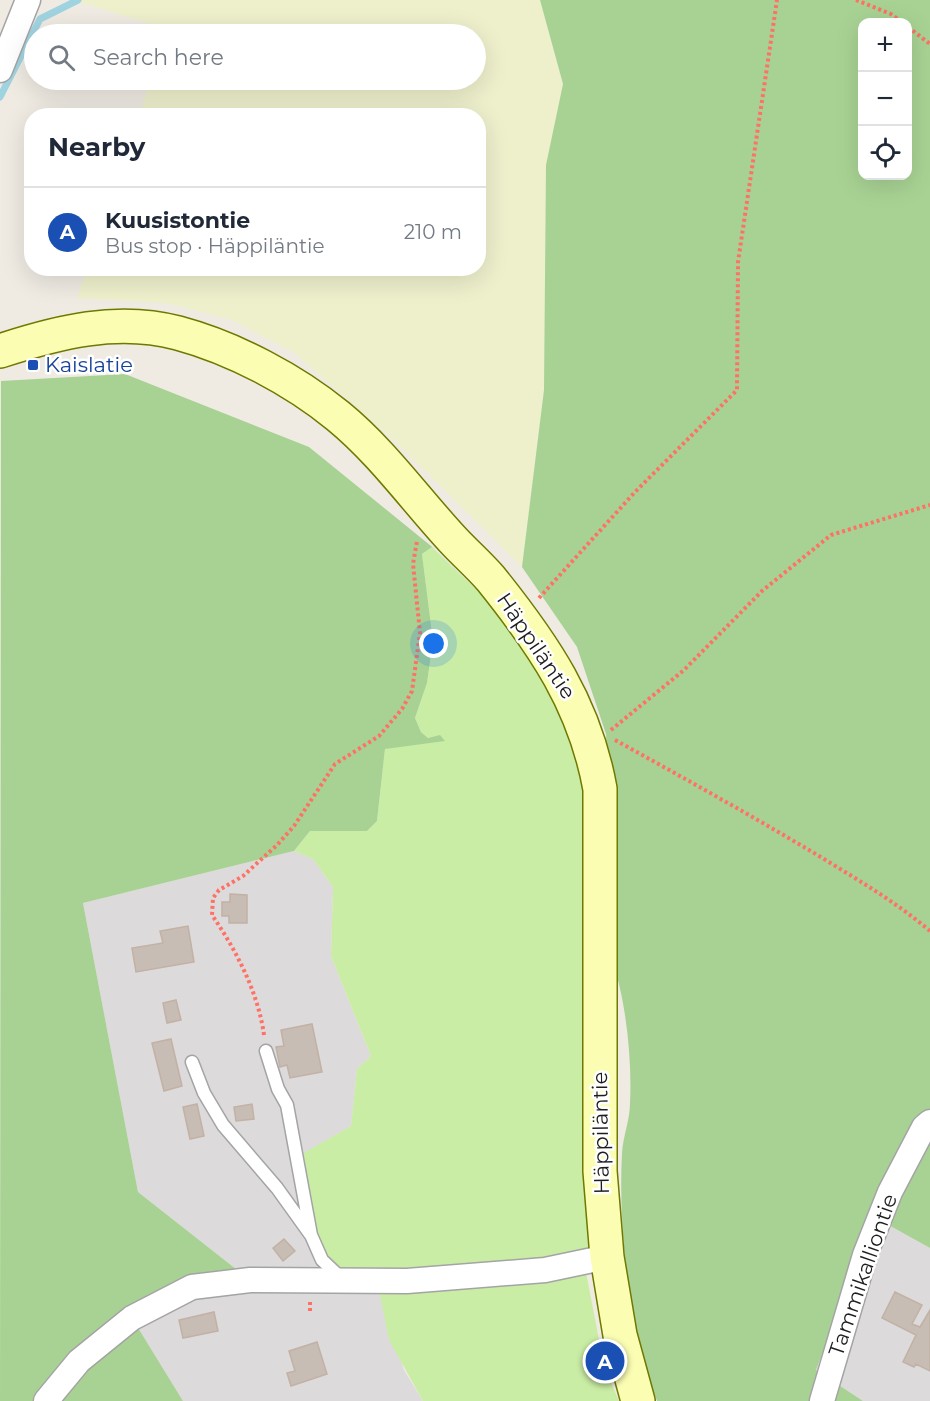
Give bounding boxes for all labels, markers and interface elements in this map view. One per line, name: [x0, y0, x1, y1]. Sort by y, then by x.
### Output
map controls: [858, 18, 912, 180]
button: +: [858, 18, 912, 72]
search box: [24, 24, 486, 90]
icon: search: [45, 41, 78, 74]
text: Search here: [93, 44, 224, 71]
button: −: [858, 72, 912, 126]
button: locate: [858, 126, 912, 180]
text: Nearby: [48, 131, 145, 163]
text: Kuusistontie: [105, 207, 250, 234]
text: A: [60, 220, 75, 244]
text: 210 m: [404, 220, 462, 244]
text: Bus stop · Häppiläntie: [105, 234, 324, 258]
place label: Kaislatie: [45, 352, 133, 377]
marker: Kaislatie: [26, 358, 40, 372]
street label: Häppiläntie: [492, 588, 581, 704]
your location: [419, 629, 448, 658]
street label: Häppiläntie: [587, 1071, 614, 1195]
street label: Tammikalliontie: [823, 1190, 902, 1359]
pin: A: [586, 1338, 624, 1384]

